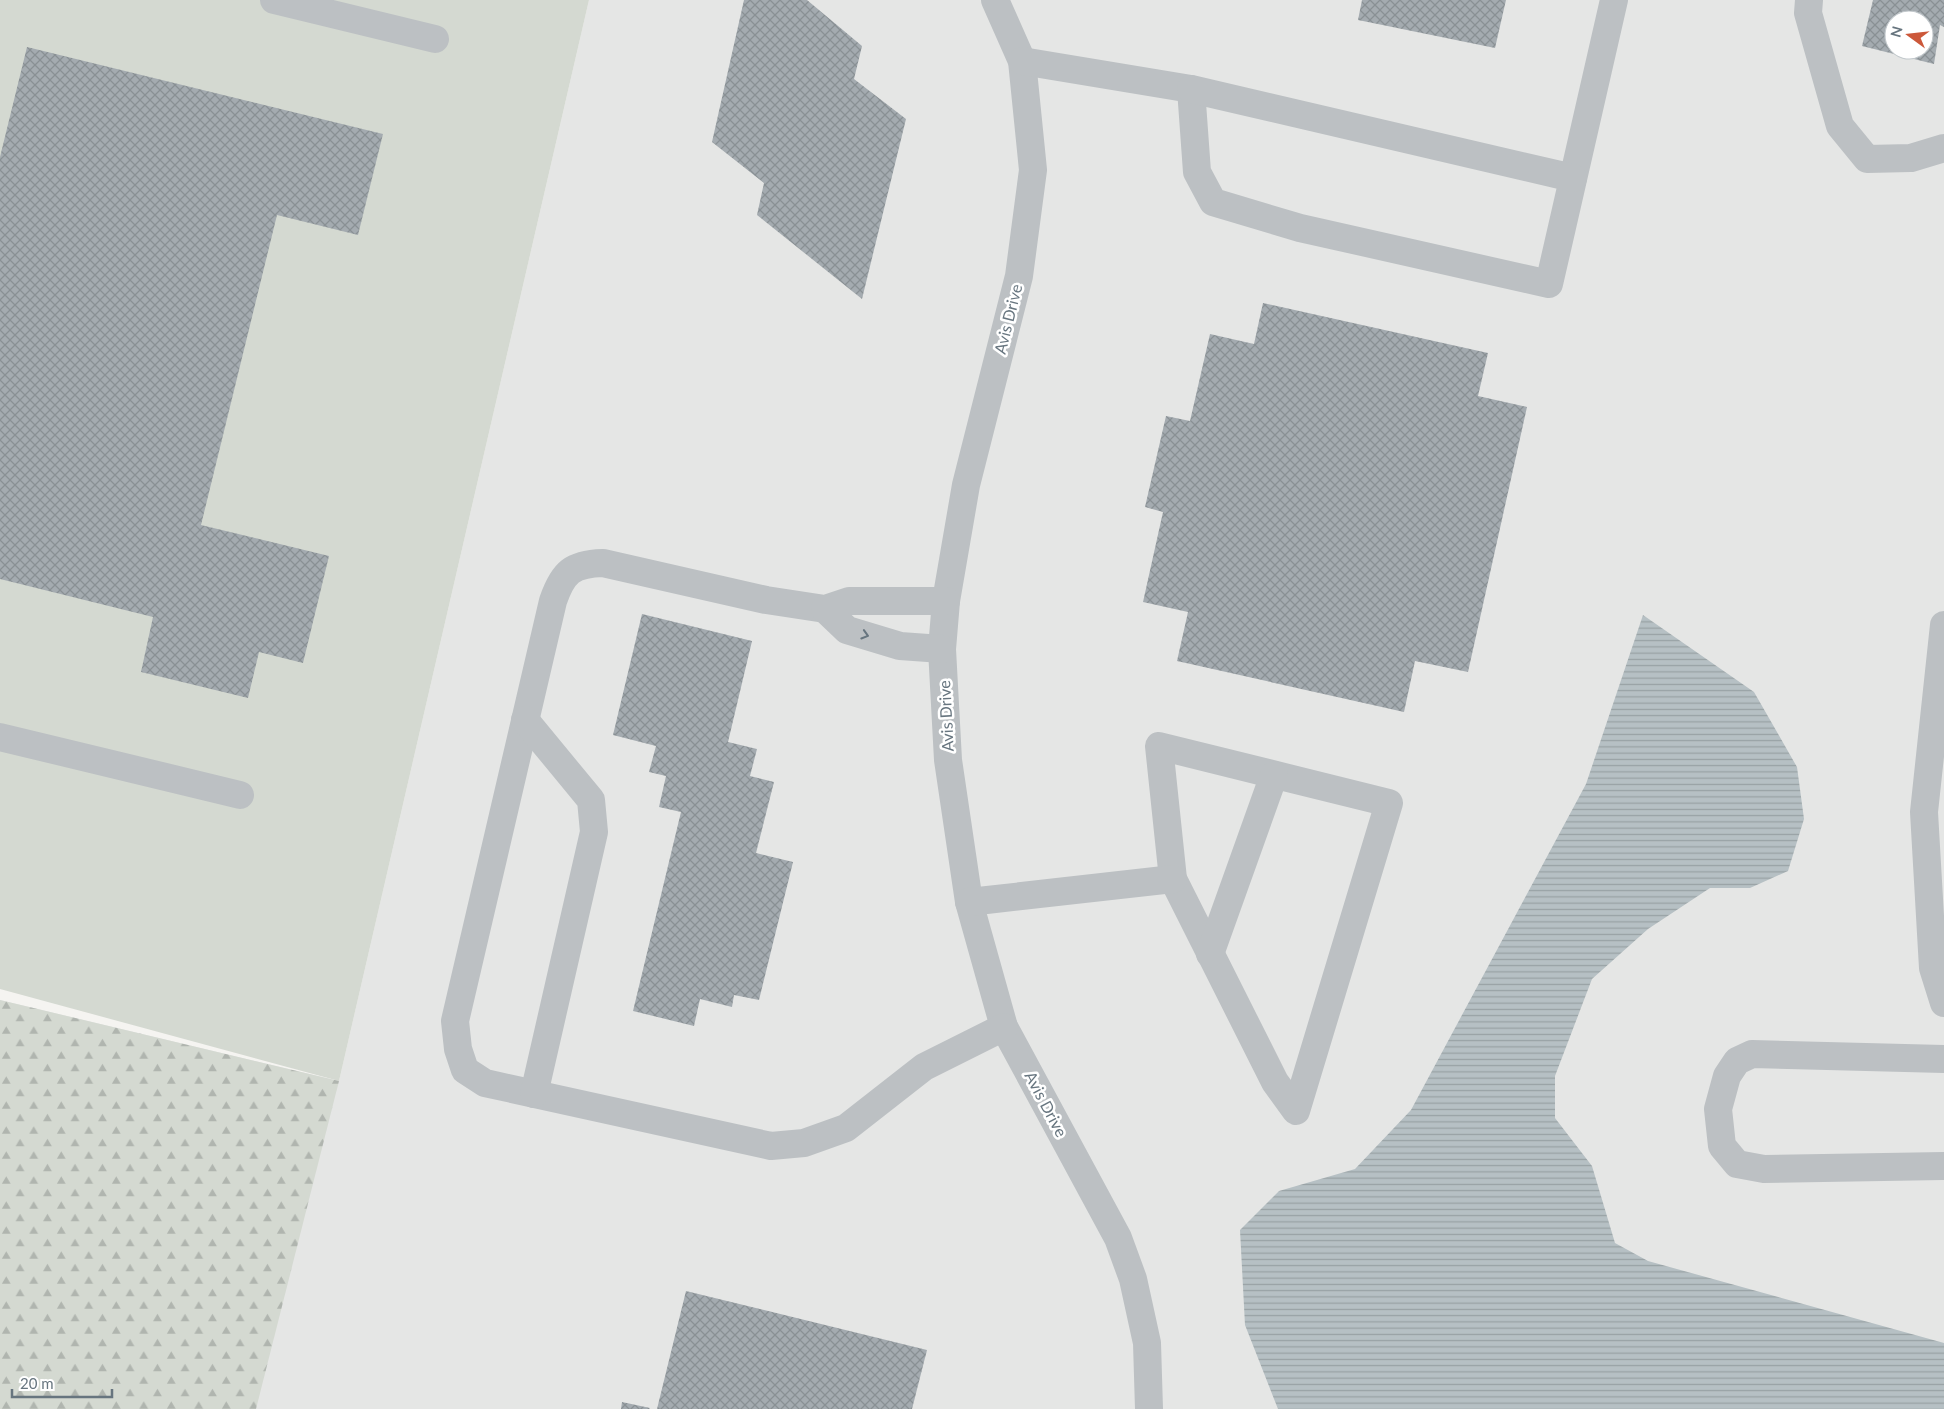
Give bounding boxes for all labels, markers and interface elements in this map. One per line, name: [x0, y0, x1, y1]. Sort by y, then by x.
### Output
north arrow: [1884, 10, 1934, 60]
text: N: [1886, 24, 1906, 39]
street label: Avis Drive: [990, 282, 1025, 356]
one-way arrow: [860, 629, 869, 639]
street label: Avis Drive: [934, 680, 957, 752]
street label: Avis Drive: [1021, 1068, 1072, 1140]
scale bar: [12, 1366, 112, 1398]
text: 20 m: [20, 1374, 54, 1392]

